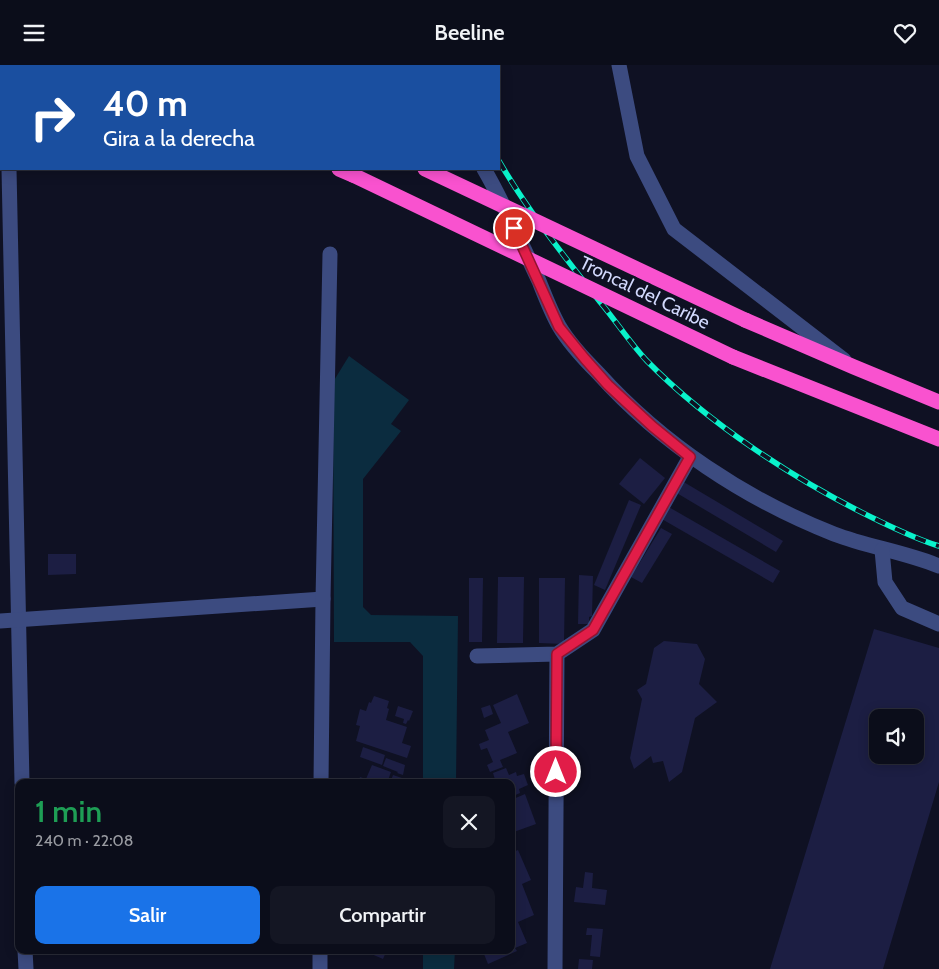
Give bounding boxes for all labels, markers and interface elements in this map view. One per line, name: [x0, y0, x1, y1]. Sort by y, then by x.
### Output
icon: menu: [20, 19, 48, 47]
text: Beeline: [434, 19, 505, 46]
icon: heart: [891, 19, 919, 47]
text: 40 m: [103, 82, 188, 125]
icon: right: [20, 85, 85, 150]
text: Gira a la derecha: [103, 125, 255, 152]
pin: [493, 207, 535, 249]
icon: arrive: [500, 214, 528, 242]
street label: Troncal del Caribe: [576, 251, 714, 334]
map controls: [869, 709, 924, 764]
button: sound: [869, 709, 924, 764]
position arrow: [529, 745, 581, 797]
text: 1 min: [35, 793, 102, 830]
button: close: [443, 796, 495, 848]
text: 240 m · 22:08: [35, 831, 133, 850]
button: Salir: [35, 886, 260, 944]
button: Compartir: [270, 886, 495, 944]

